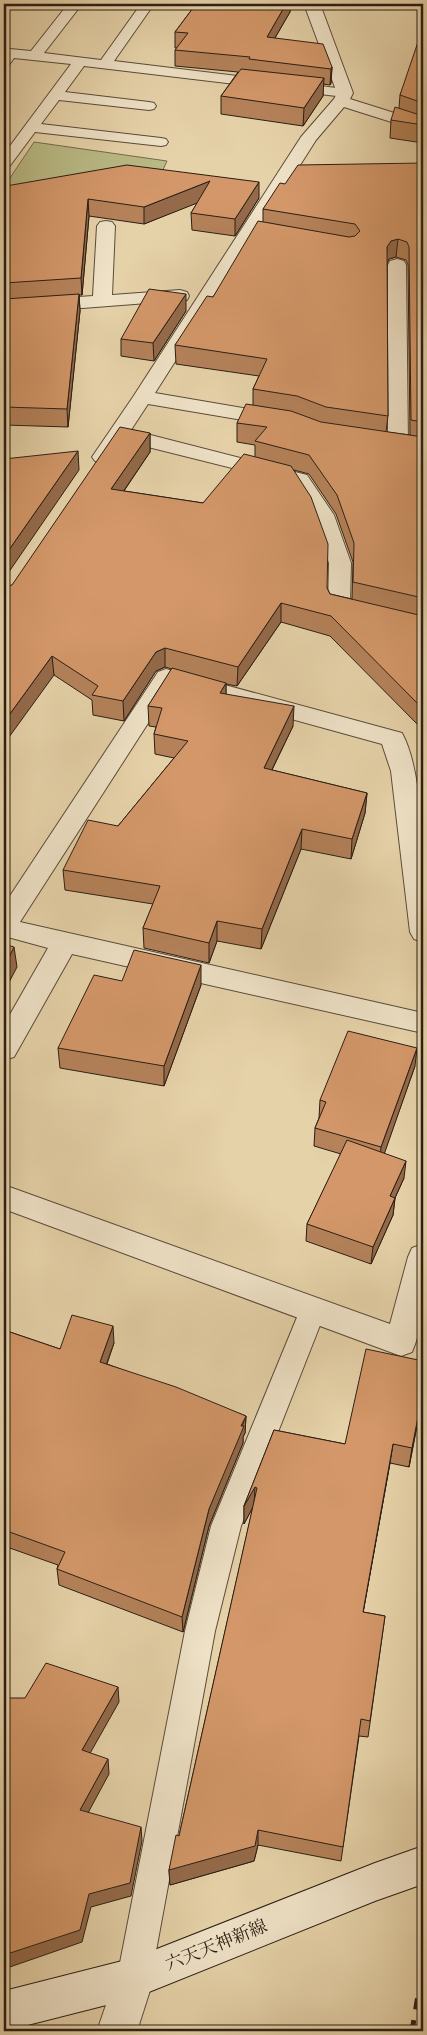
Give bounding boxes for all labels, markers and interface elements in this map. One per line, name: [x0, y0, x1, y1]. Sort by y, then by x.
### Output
street label: 六天天神新線: [162, 1915, 271, 1977]

